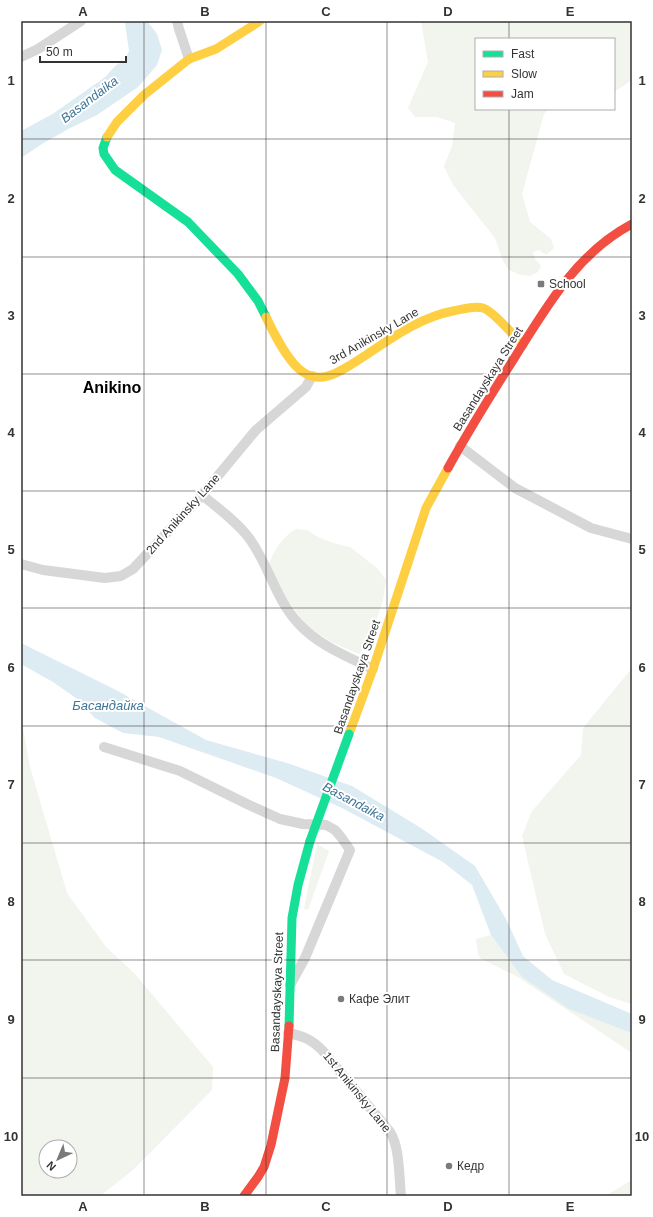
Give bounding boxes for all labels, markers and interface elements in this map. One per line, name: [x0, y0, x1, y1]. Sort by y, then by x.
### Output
text: A: [78, 4, 88, 19]
text: B: [200, 4, 210, 19]
text: C: [321, 4, 331, 19]
text: D: [443, 4, 453, 19]
text: E: [566, 4, 575, 19]
scale bar: [40, 38, 126, 64]
legend: [475, 38, 615, 110]
text: 50 m: [46, 45, 73, 59]
text: Fast: [511, 47, 535, 61]
text: Slow: [511, 67, 537, 81]
text: 1: [7, 73, 15, 88]
water label: Basandaika: [58, 73, 121, 126]
text: 1: [638, 73, 646, 88]
text: Jam: [511, 87, 534, 101]
text: 2: [7, 191, 15, 206]
text: 2: [638, 191, 646, 206]
place label: School: [549, 277, 586, 291]
marker: School: [536, 279, 546, 289]
street label: 3rd Anikinsky Lane: [327, 305, 421, 367]
text: 3: [7, 308, 15, 323]
text: 3: [638, 308, 646, 323]
street label: Basandayskaya Street: [450, 324, 526, 434]
district label: Anikino: [83, 379, 142, 396]
text: 4: [7, 425, 15, 440]
text: 4: [638, 425, 646, 440]
street label: 2nd Anikinsky Lane: [143, 471, 223, 557]
text: 5: [7, 542, 15, 557]
text: 5: [638, 542, 646, 557]
street label: Basandayskaya Street: [331, 617, 383, 736]
text: 6: [7, 660, 15, 675]
text: 6: [638, 660, 646, 675]
water label: Басандайка: [72, 698, 144, 713]
text: 7: [7, 777, 15, 792]
text: 7: [638, 777, 646, 792]
water label: Basandaika: [320, 779, 387, 824]
text: 8: [7, 894, 15, 909]
text: 8: [638, 894, 646, 909]
street label: Basandayskaya Street: [268, 931, 286, 1052]
place label: Кафе Элит: [349, 992, 410, 1006]
marker: Кафе Элит: [336, 994, 346, 1004]
text: 9: [7, 1012, 15, 1027]
text: 9: [638, 1012, 646, 1027]
street label: 1st Anikinsky Lane: [320, 1049, 394, 1135]
text: 10: [4, 1129, 18, 1144]
text: 10: [635, 1129, 649, 1144]
north arrow: [38, 1139, 78, 1179]
text: N: [44, 1159, 58, 1173]
place label: Кедр: [457, 1159, 484, 1173]
marker: Кедр: [444, 1161, 454, 1171]
text: A: [78, 1199, 88, 1214]
text: B: [200, 1199, 210, 1214]
text: C: [321, 1199, 331, 1214]
text: D: [443, 1199, 453, 1214]
text: E: [566, 1199, 575, 1214]

